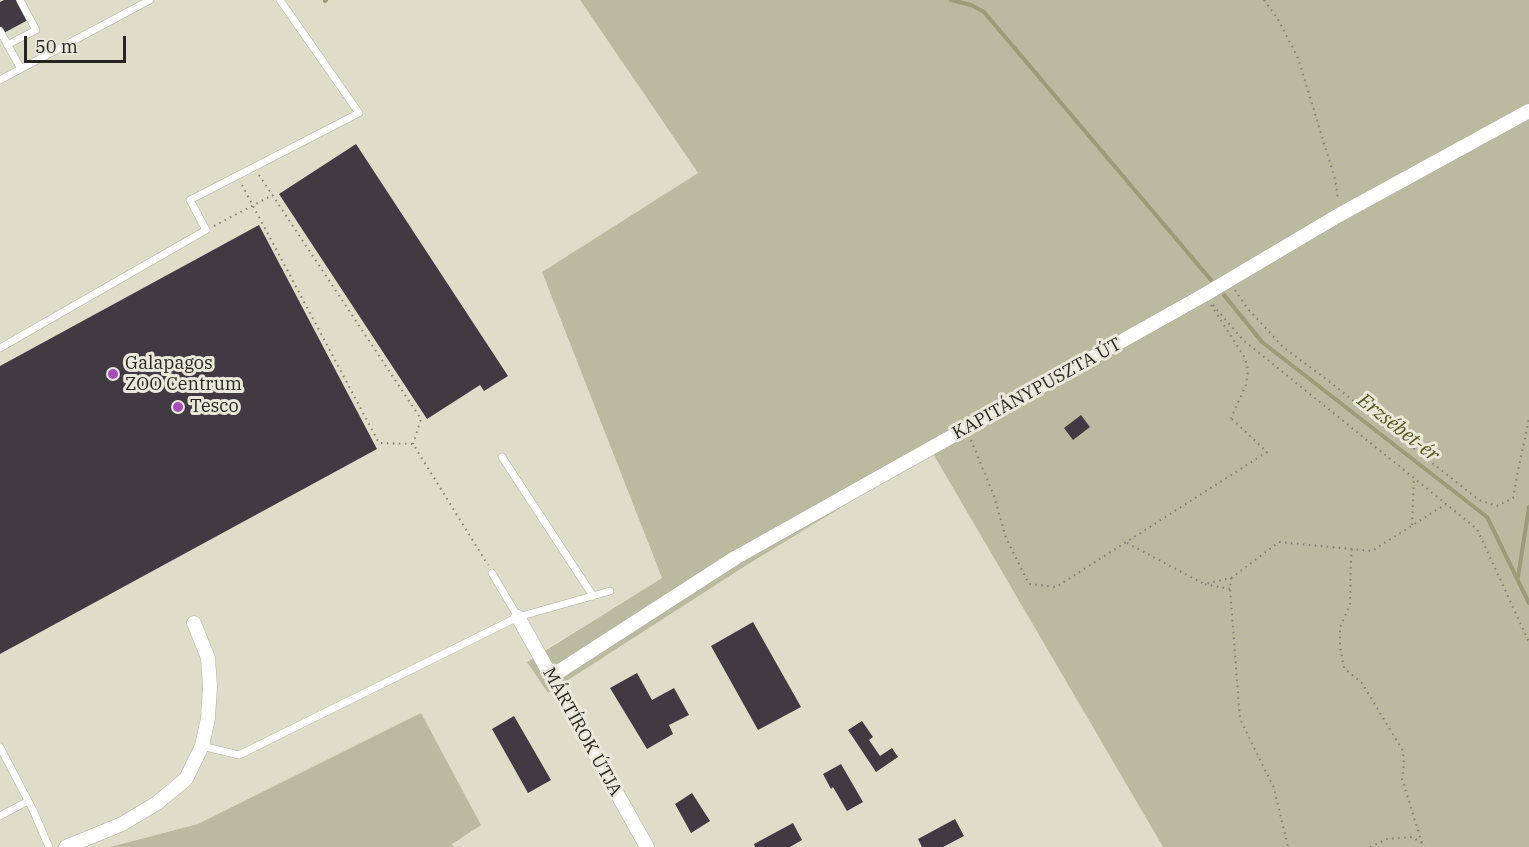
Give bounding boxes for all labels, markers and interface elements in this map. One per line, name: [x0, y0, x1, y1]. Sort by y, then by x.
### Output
scale bar: [27, 24, 129, 62]
text: 50 m: [35, 35, 78, 58]
street label: KAPITÁNYPUSZTA ÚT: [949, 334, 1125, 444]
place label: Galapagos ZOO Centrum: [125, 353, 242, 395]
marker: Galapagos ZOO Centrum: [106, 367, 120, 381]
water label: Erzsébet-ér: [1353, 389, 1443, 467]
place label: Tesco: [190, 396, 239, 418]
marker: Tesco: [171, 400, 185, 414]
street label: MÁRTÍROK ÚTJA: [538, 664, 626, 800]

